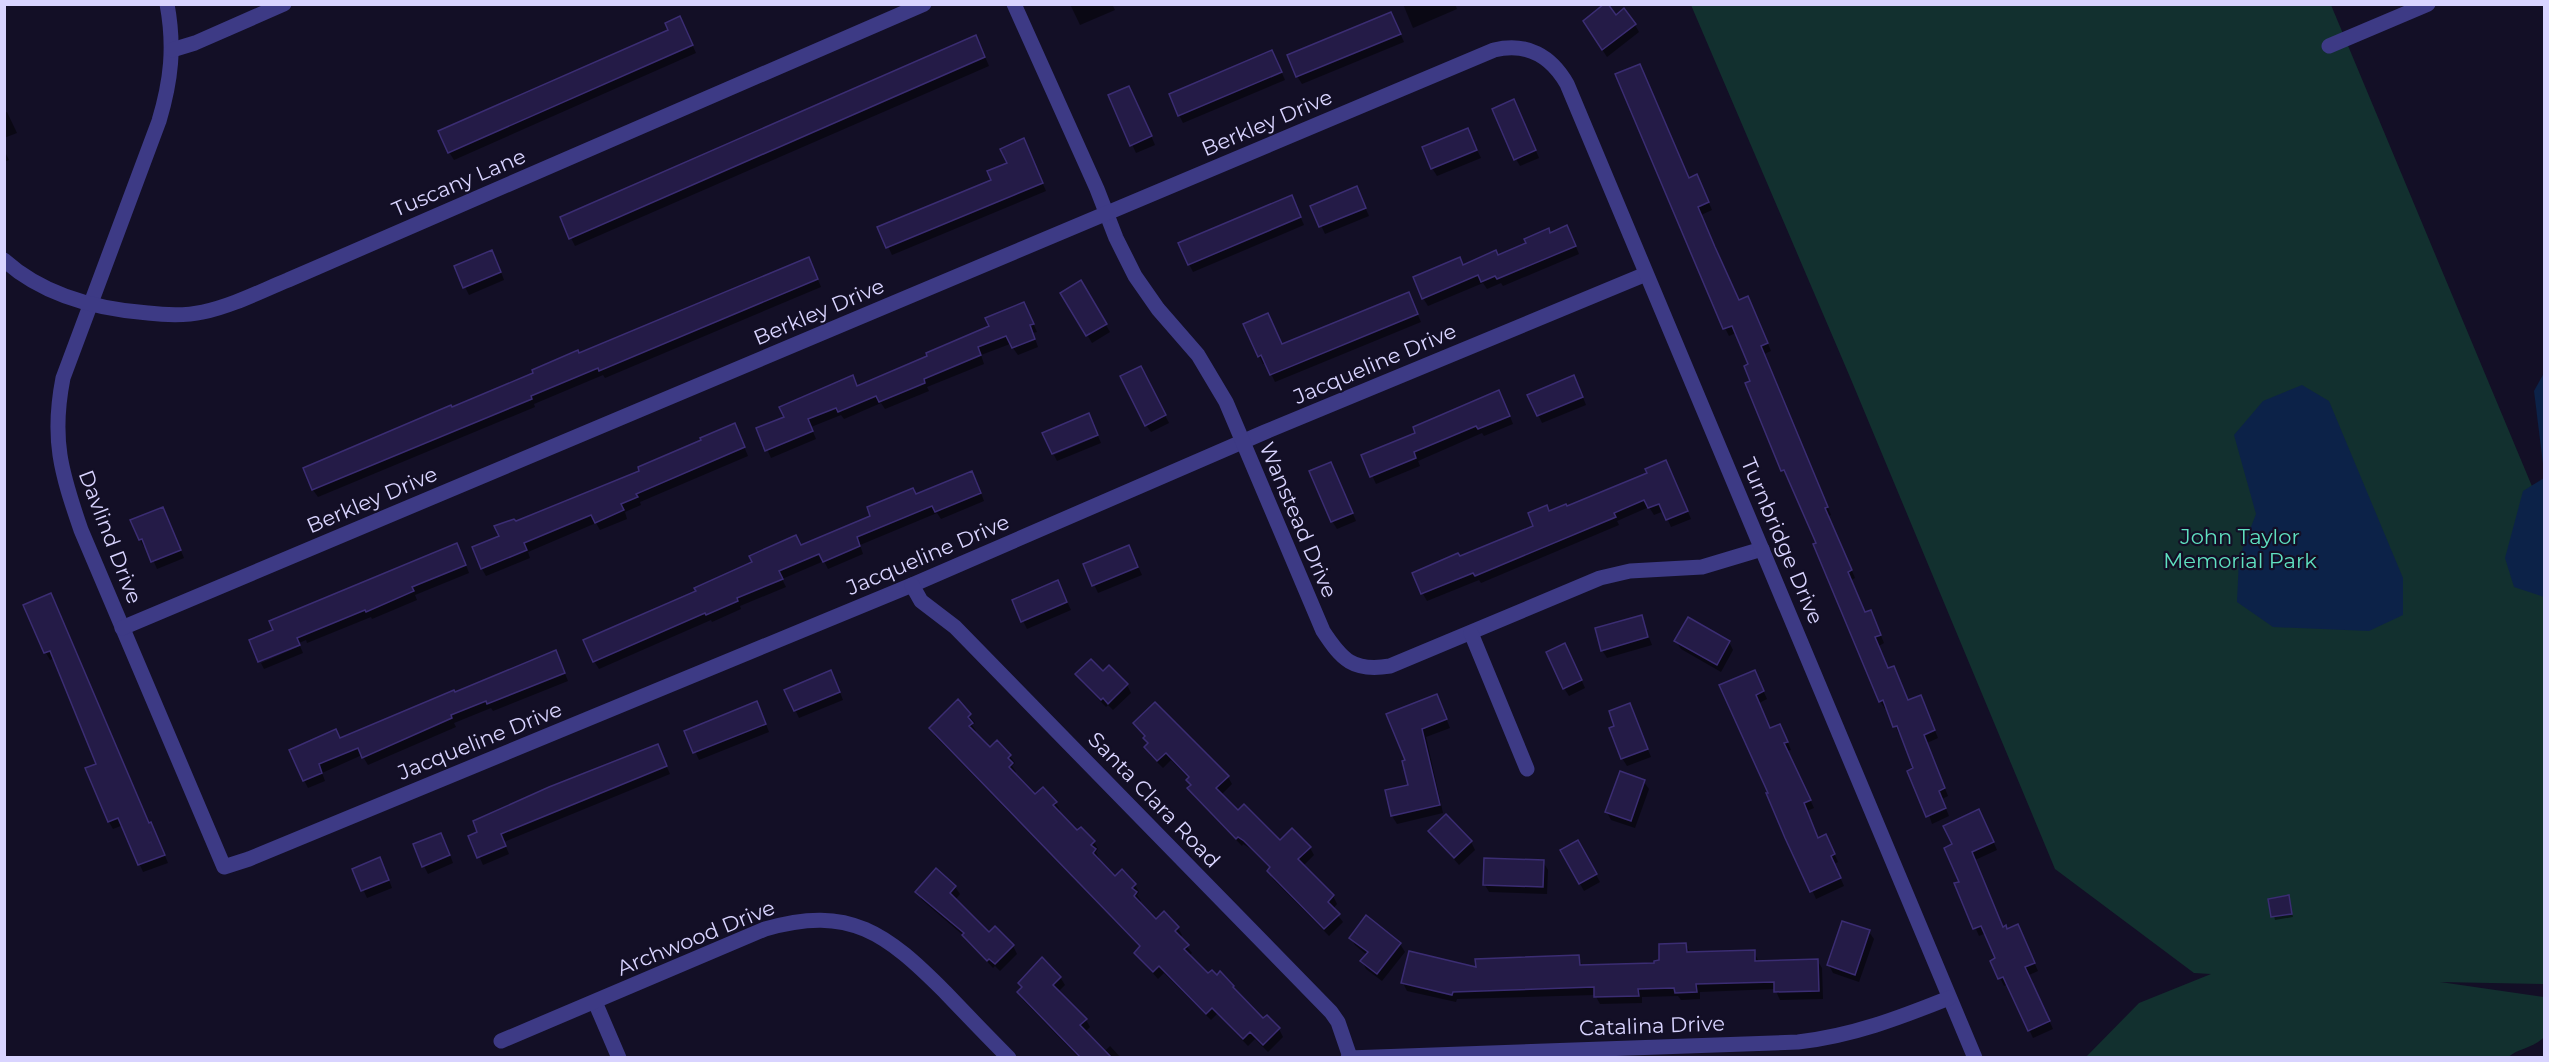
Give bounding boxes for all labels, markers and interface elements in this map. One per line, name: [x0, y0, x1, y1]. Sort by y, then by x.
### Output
street label: Berkley Drive: [1198, 84, 1336, 161]
street label: Tuscany Lane: [388, 143, 529, 222]
street label: Berkley Drive: [750, 273, 888, 350]
street label: Jacqueline Drive: [1289, 318, 1460, 409]
street label: Wanstead Drive: [1254, 438, 1343, 601]
street label: Turnbridge Drive: [1736, 454, 1829, 628]
street label: Berkley Drive: [303, 461, 441, 538]
street label: Davlind Drive: [74, 466, 147, 607]
street label: Jacqueline Drive: [842, 509, 1013, 600]
park label: John Taylor Memorial Park: [2163, 524, 2317, 573]
street label: Jacqueline Drive: [393, 696, 565, 785]
street label: Santa Clara Road: [1083, 727, 1225, 873]
street label: Archwood Drive: [613, 894, 778, 981]
street label: Catalina Drive: [1579, 1010, 1725, 1041]

